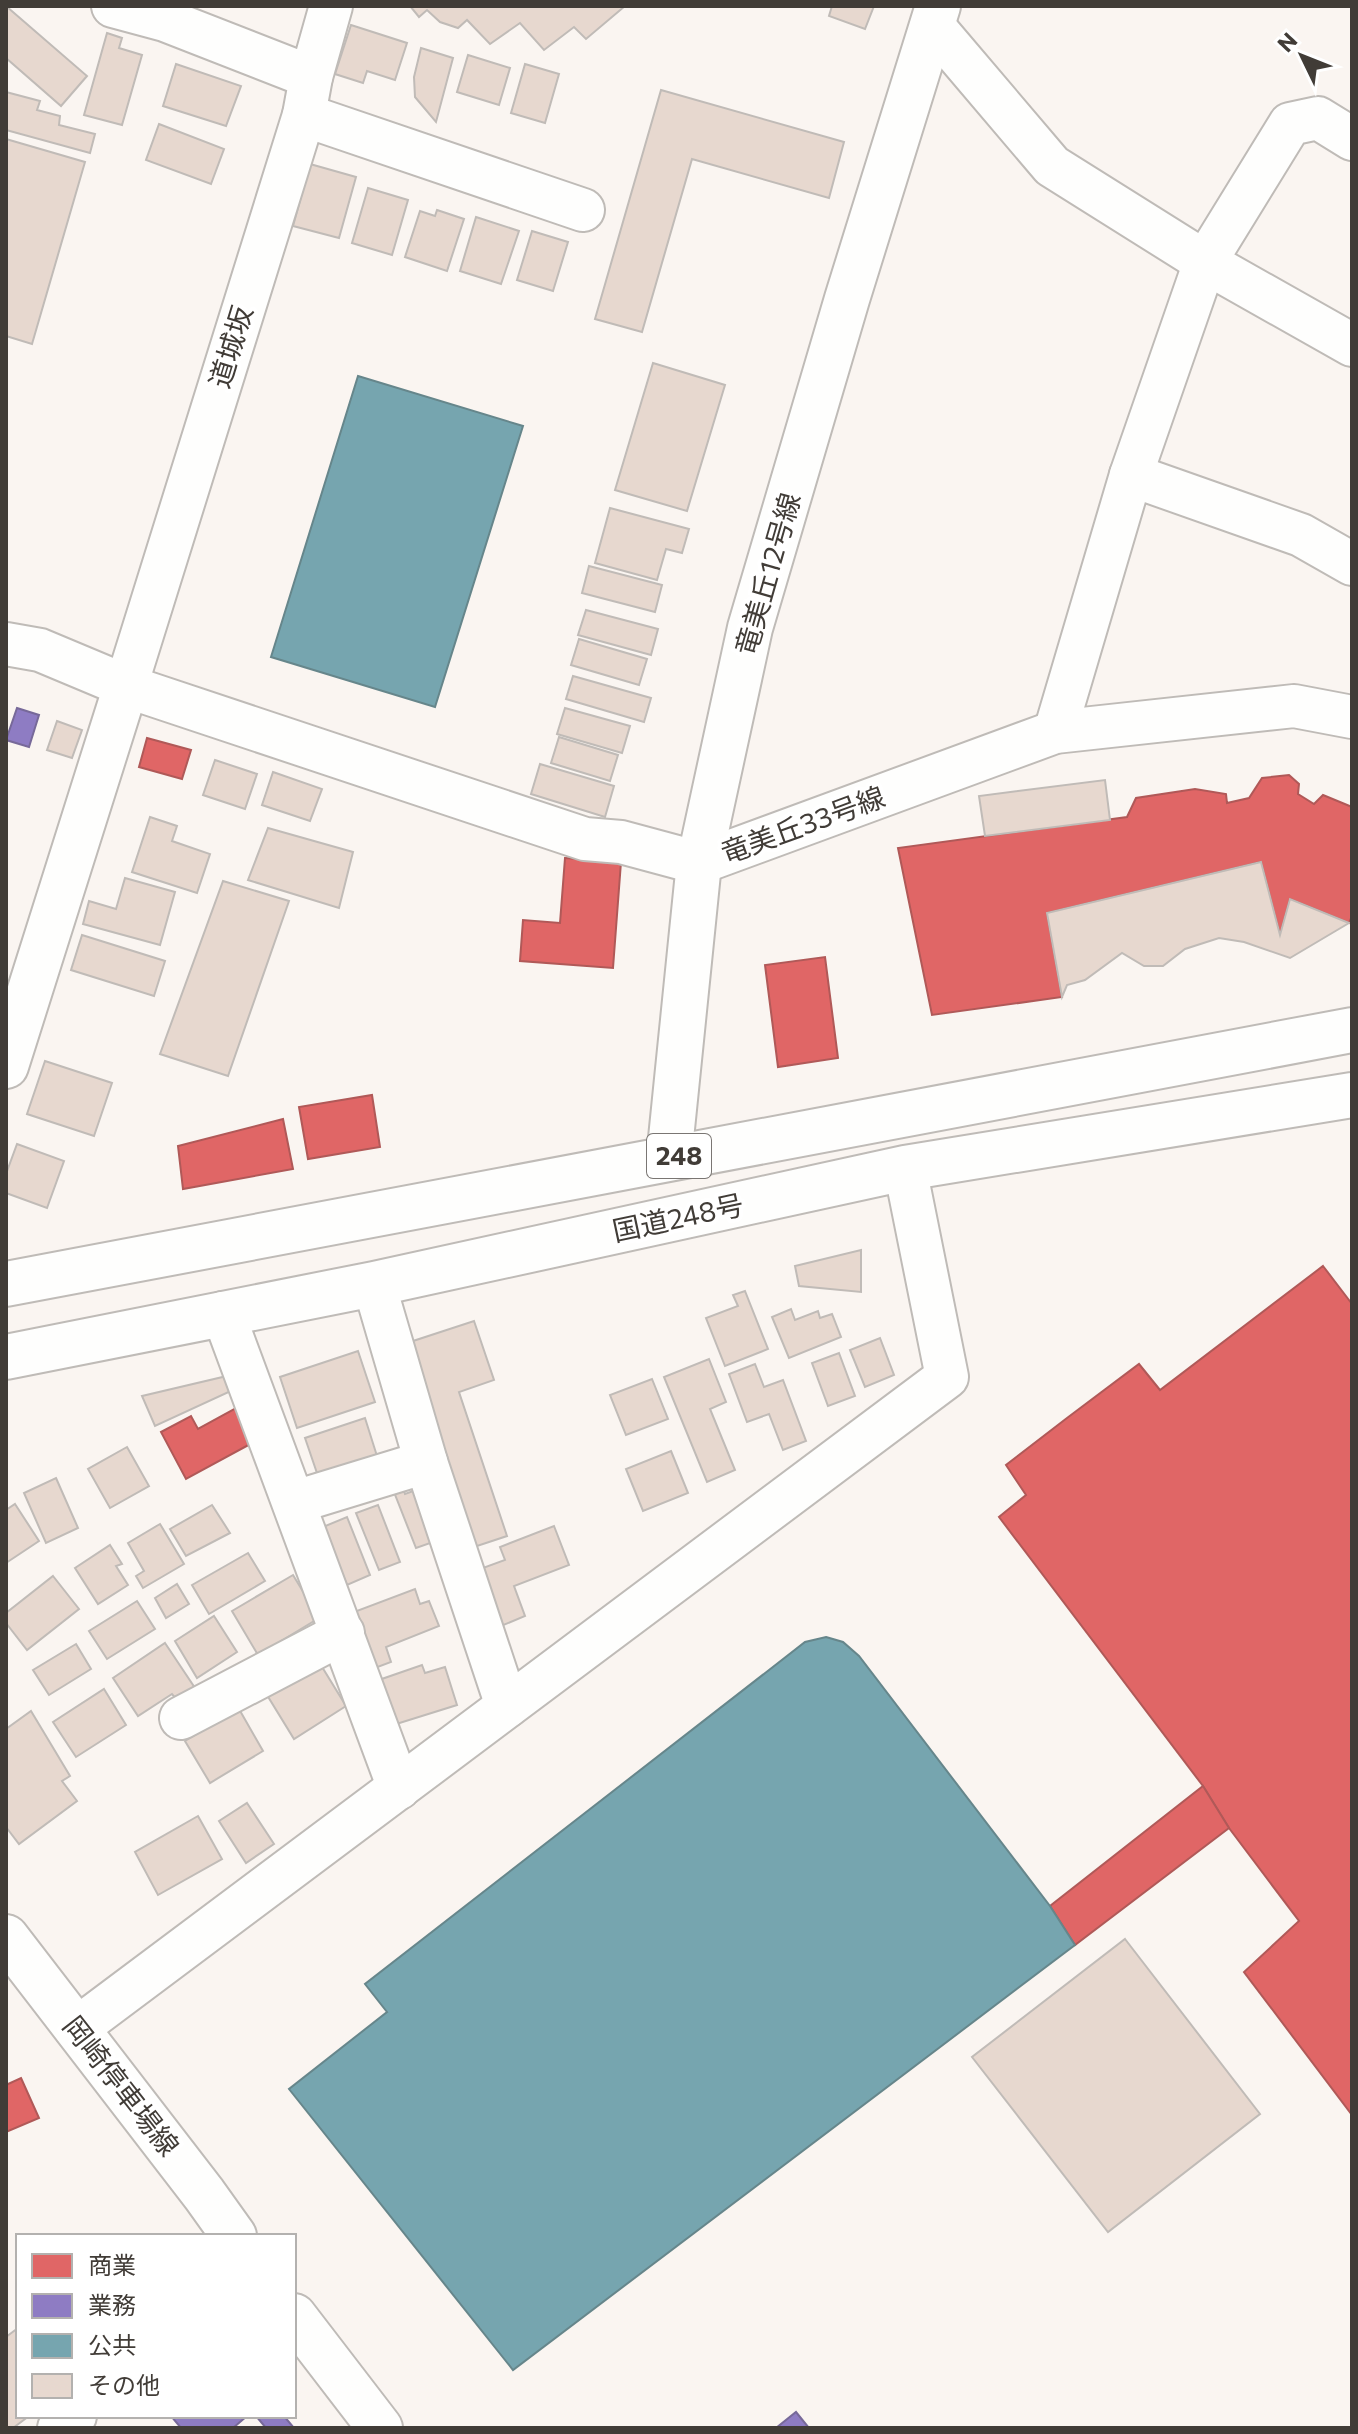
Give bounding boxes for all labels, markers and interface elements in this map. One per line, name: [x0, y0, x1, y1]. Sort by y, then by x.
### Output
north arrow: [1262, 16, 1342, 96]
text: N: [1272, 27, 1303, 57]
street label: 道城坂: [202, 302, 259, 392]
street label: 竜美丘12号線: [728, 489, 806, 659]
street label: 竜美丘33号線: [716, 779, 889, 869]
road number: 248: [647, 1134, 711, 1178]
street label: 国道248号: [609, 1187, 746, 1247]
street label: 岡崎停車場線: [57, 2009, 187, 2162]
legend: [16, 2234, 296, 2418]
text: 商業: [88, 2250, 136, 2279]
text: 業務: [88, 2290, 136, 2319]
text: 公共: [88, 2330, 136, 2359]
text: その他: [88, 2370, 160, 2399]

